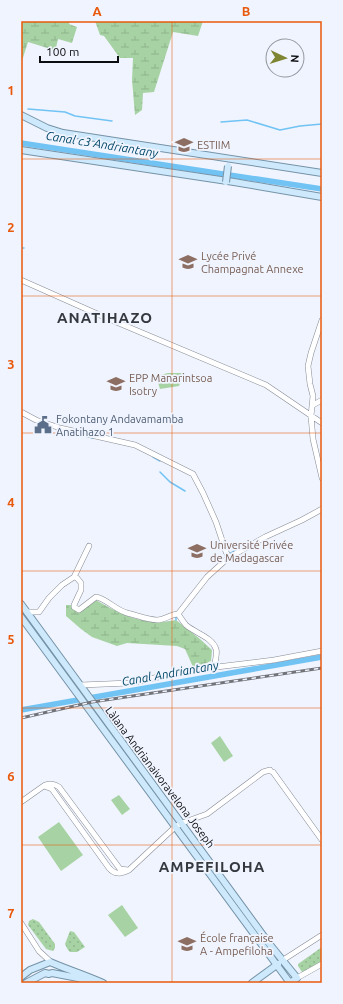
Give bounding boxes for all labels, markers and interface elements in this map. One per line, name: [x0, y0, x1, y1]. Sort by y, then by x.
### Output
text: A: [92, 4, 102, 18]
text: B: [242, 4, 251, 18]
scale bar: [40, 38, 118, 64]
north arrow: [265, 38, 305, 78]
text: 100 m: [46, 45, 79, 58]
text: N: [289, 54, 301, 63]
text: 1: [7, 83, 15, 97]
water label: Canal c3 Andriantany: [45, 129, 159, 159]
school or university icon: ESTIIM: [174, 135, 194, 155]
place label: ESTIIM: [197, 139, 230, 151]
text: 2: [7, 220, 15, 234]
place label: Lycée Privé Champagnat Annexe: [201, 250, 304, 275]
school or university icon: Lycée Privé Champagnat Annexe: [178, 252, 198, 272]
district label: ANATIHAZO: [57, 309, 153, 326]
text: 3: [7, 357, 15, 371]
place label: EPP Manarintsoa Isotry: [129, 372, 212, 397]
school or university icon: EPP Manarintsoa Isotry: [106, 374, 126, 394]
place label: Fokontany Andavamamba Anatihazo 1: [56, 413, 183, 438]
public building icon: Fokontany Andavamamba Anatihazo 1: [33, 415, 53, 435]
text: 4: [7, 495, 15, 509]
place label: Université Privée de Madagascar: [210, 539, 293, 564]
school or university icon: Université Privée de Madagascar: [187, 541, 207, 561]
text: 5: [7, 632, 15, 646]
water label: Canal Andriantany: [120, 658, 220, 688]
street label: Làlana Andrianaivoravelona Joseph: [103, 704, 217, 850]
text: 6: [7, 769, 15, 783]
district label: AMPEFILOHA: [159, 858, 265, 875]
text: 7: [7, 906, 15, 920]
place label: École française A - Ampefiloha: [200, 931, 274, 957]
school or university icon: École française A - Ampefiloha: [177, 934, 197, 954]

